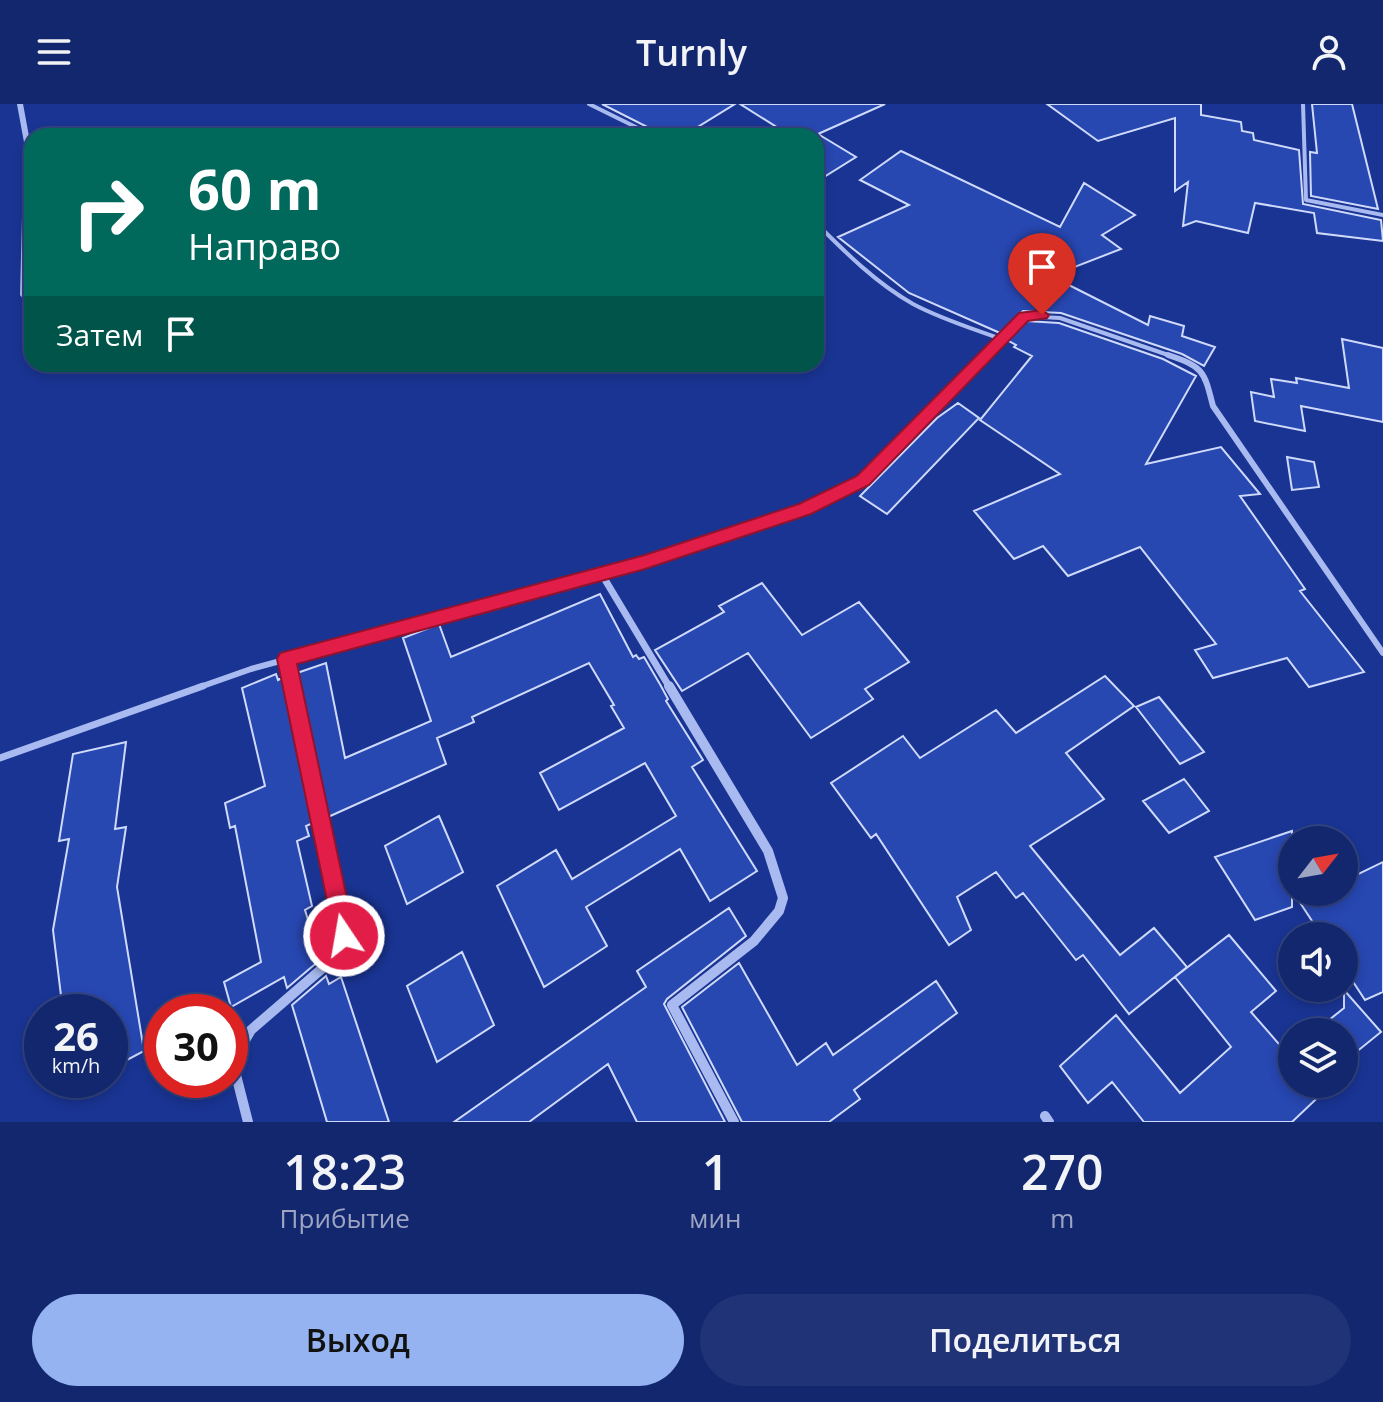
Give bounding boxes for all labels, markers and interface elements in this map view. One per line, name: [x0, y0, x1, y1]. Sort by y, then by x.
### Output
text: Turnly: [636, 28, 747, 77]
icon: menu: [32, 30, 76, 74]
icon: person: [1307, 30, 1351, 74]
text: 60 m: [188, 150, 322, 226]
icon: right: [56, 160, 160, 264]
text: Направо: [188, 222, 341, 271]
pin: [1008, 233, 1076, 315]
icon: arrive: [1020, 245, 1064, 289]
icon: arrive: [159, 312, 203, 356]
text: Затем: [56, 314, 143, 355]
north arrow: [1278, 826, 1358, 906]
map controls: [1278, 826, 1358, 1098]
position arrow: [302, 894, 386, 978]
button: sound: [1278, 922, 1358, 1002]
speed limit sign: 30: [144, 994, 248, 1098]
text: 26: [53, 1008, 99, 1063]
button: layers: [1278, 1018, 1358, 1098]
text: km/h: [52, 1052, 100, 1079]
text: 18:23: [283, 1139, 406, 1204]
text: 1: [702, 1139, 729, 1204]
text: 270: [1021, 1139, 1103, 1204]
text: Прибытие: [280, 1200, 410, 1236]
text: мин: [689, 1200, 741, 1236]
text: m: [1050, 1200, 1074, 1236]
button: Выход: [32, 1294, 684, 1386]
button: Поделиться: [700, 1294, 1351, 1386]

